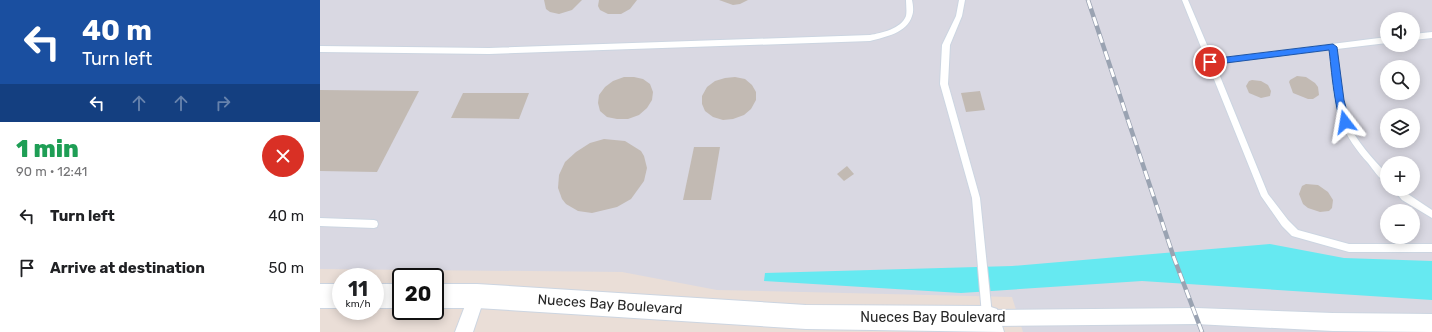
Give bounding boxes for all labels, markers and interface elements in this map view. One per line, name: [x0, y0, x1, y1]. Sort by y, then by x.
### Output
map controls: [1380, 12, 1420, 244]
button: sound: [1380, 12, 1420, 52]
text: 40 m: [82, 14, 152, 47]
icon: left: [16, 16, 68, 68]
pin: [1193, 45, 1227, 79]
text: Turn left: [82, 48, 152, 70]
icon: arrive: [1199, 51, 1221, 73]
button: search: [1380, 60, 1420, 100]
icon: left: [86, 92, 108, 114]
icon: ahead: [128, 92, 150, 114]
icon: ahead: [170, 92, 192, 114]
icon: right: [212, 92, 234, 114]
position arrow: [1324, 101, 1366, 143]
button: layers: [1380, 108, 1420, 148]
text: 1 min: [16, 135, 79, 163]
button: close: [262, 135, 304, 177]
button: +: [1380, 156, 1420, 196]
text: 90 m · 12:41: [16, 164, 87, 179]
button: −: [1380, 204, 1420, 244]
icon: left: [16, 205, 38, 227]
text: Turn left: [50, 207, 115, 225]
text: 40 m: [268, 207, 304, 225]
icon: arrive: [16, 257, 38, 279]
text: Arrive at destination: [50, 259, 205, 277]
text: 50 m: [269, 259, 304, 277]
speed limit sign: 20: [392, 268, 444, 320]
text: 11: [348, 277, 368, 301]
street label: Nueces Bay Boulevard: [537, 291, 683, 318]
text: km/h: [346, 298, 370, 310]
street label: Nueces Bay Boulevard: [860, 309, 1006, 326]

